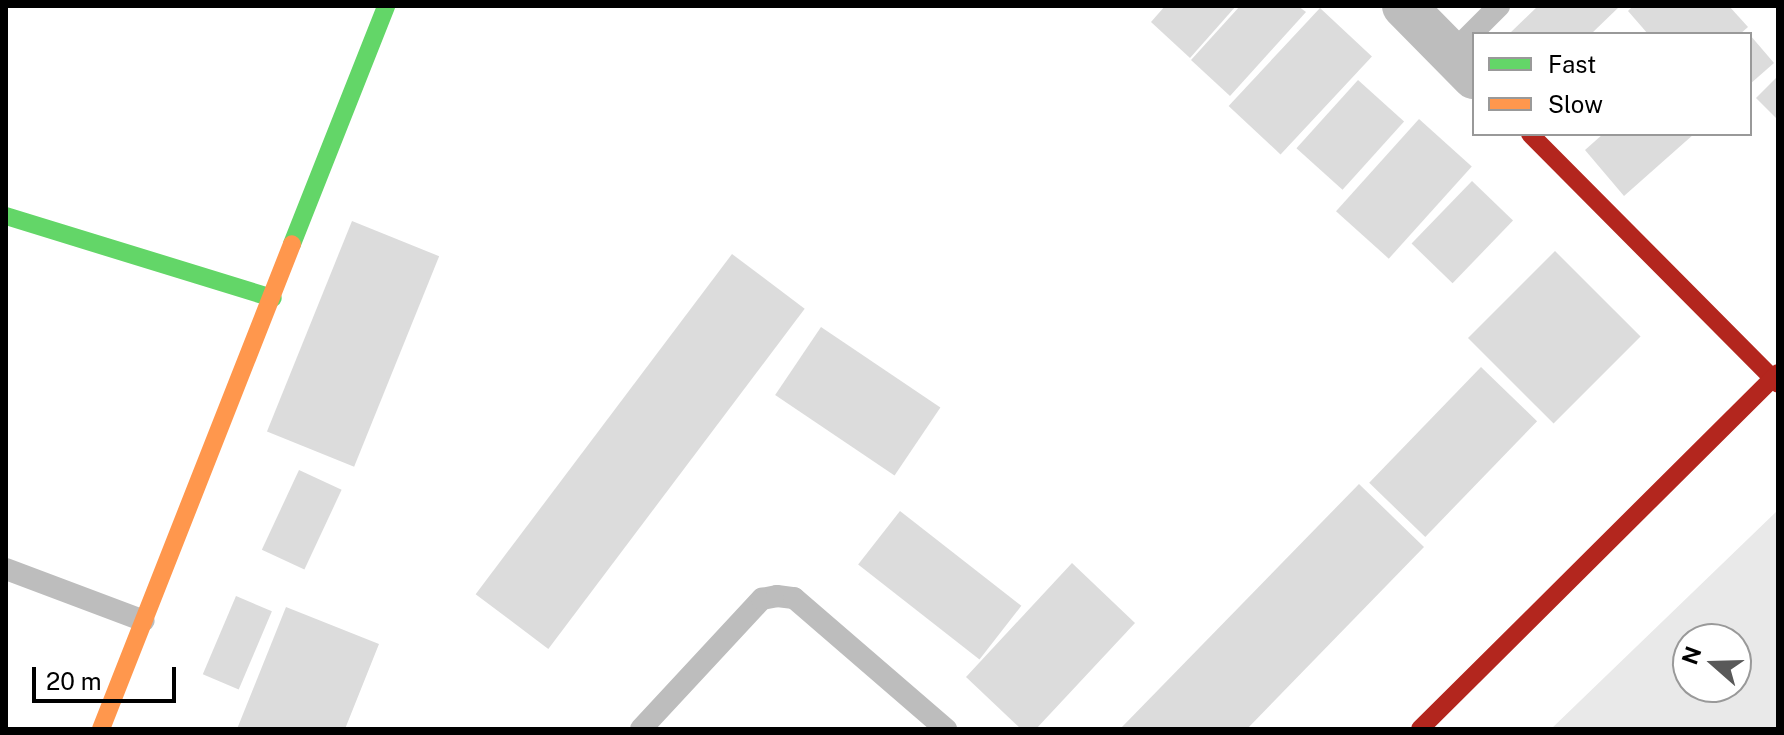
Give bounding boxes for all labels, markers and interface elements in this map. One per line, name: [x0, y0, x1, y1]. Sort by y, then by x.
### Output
legend: [1472, 32, 1752, 136]
text: Fast: [1548, 50, 1596, 78]
text: Slow: [1548, 90, 1603, 118]
north arrow: [1672, 623, 1752, 703]
text: N: [1676, 643, 1706, 668]
scale bar: [36, 651, 180, 701]
text: 20 m: [46, 667, 102, 695]

